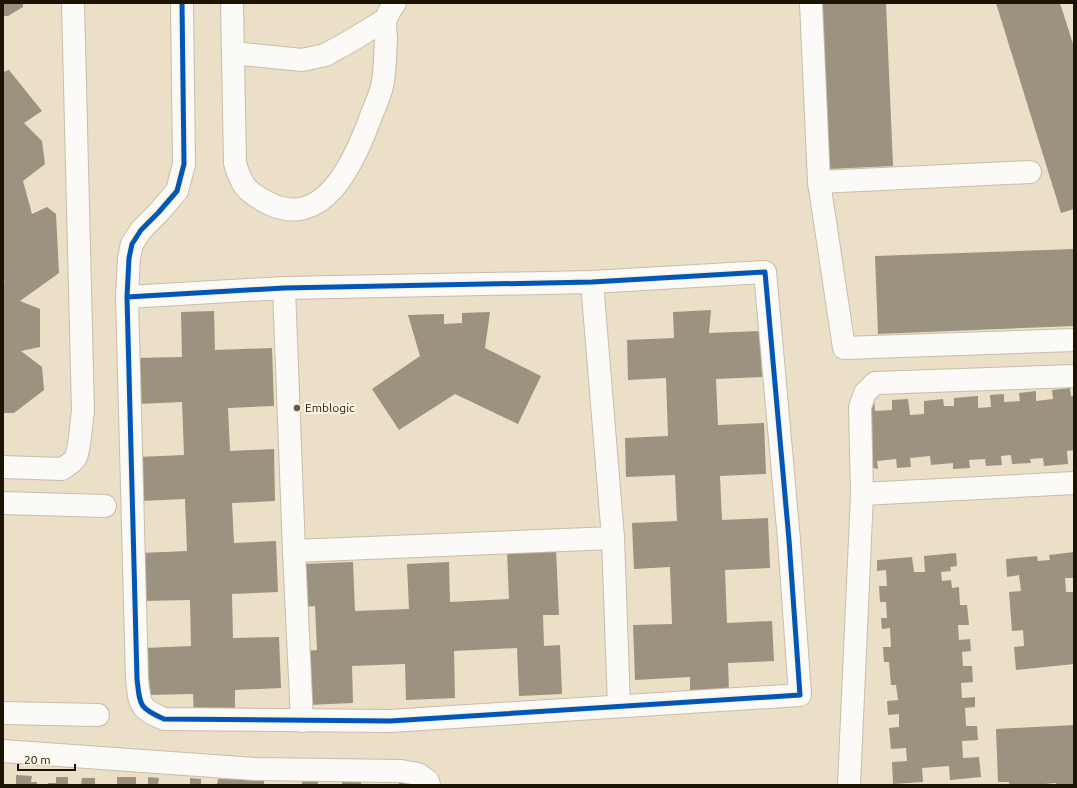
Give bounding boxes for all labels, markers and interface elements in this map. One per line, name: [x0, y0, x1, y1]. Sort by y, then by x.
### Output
place label: Emblogic: [305, 401, 355, 414]
marker: Emblogic: [292, 403, 302, 413]
scale bar: [18, 746, 75, 772]
text: 20 m: [24, 753, 51, 766]

